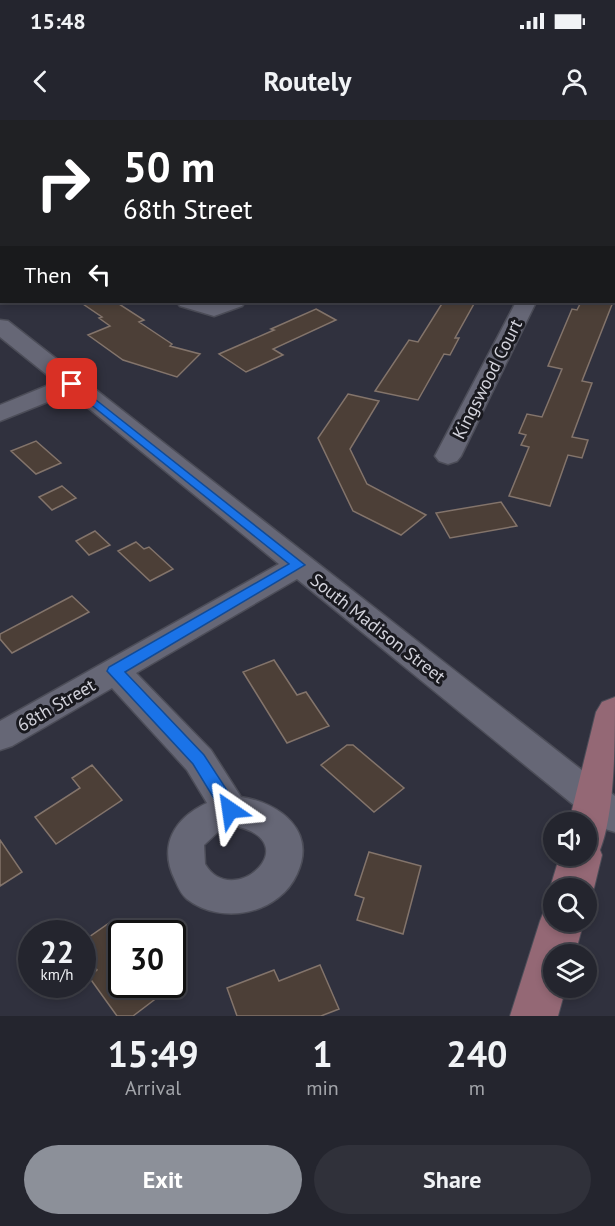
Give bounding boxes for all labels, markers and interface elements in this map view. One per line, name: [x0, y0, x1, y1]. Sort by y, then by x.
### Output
text: 15:48: [30, 7, 86, 35]
text: Routely: [264, 64, 351, 98]
icon: back: [24, 65, 57, 98]
icon: person: [558, 65, 591, 98]
text: 50 m: [123, 139, 215, 194]
icon: right: [24, 144, 102, 222]
text: 68th Street: [123, 192, 253, 226]
icon: left: [83, 258, 116, 291]
text: Then: [24, 261, 71, 289]
street label: Kingswood Court: [447, 315, 527, 443]
pin: [46, 358, 97, 409]
icon: arrive: [55, 367, 88, 400]
street label: South Madison Street: [306, 568, 450, 688]
street label: 68th Street: [13, 673, 99, 737]
position arrow: [198, 778, 262, 842]
map controls: [543, 812, 597, 998]
button: sound: [543, 812, 597, 866]
button: search: [543, 878, 597, 932]
speed limit sign: 30: [108, 920, 186, 998]
text: 22: [40, 932, 74, 971]
button: layers: [543, 944, 597, 998]
text: km/h: [41, 965, 73, 984]
text: 15:49: [107, 1030, 199, 1077]
text: 1: [312, 1030, 333, 1077]
text: 240: [446, 1030, 508, 1077]
text: Arrival: [125, 1075, 181, 1101]
text: min: [306, 1075, 339, 1101]
text: m: [469, 1075, 485, 1101]
button: Exit: [24, 1145, 302, 1214]
button: Share: [314, 1145, 591, 1214]

